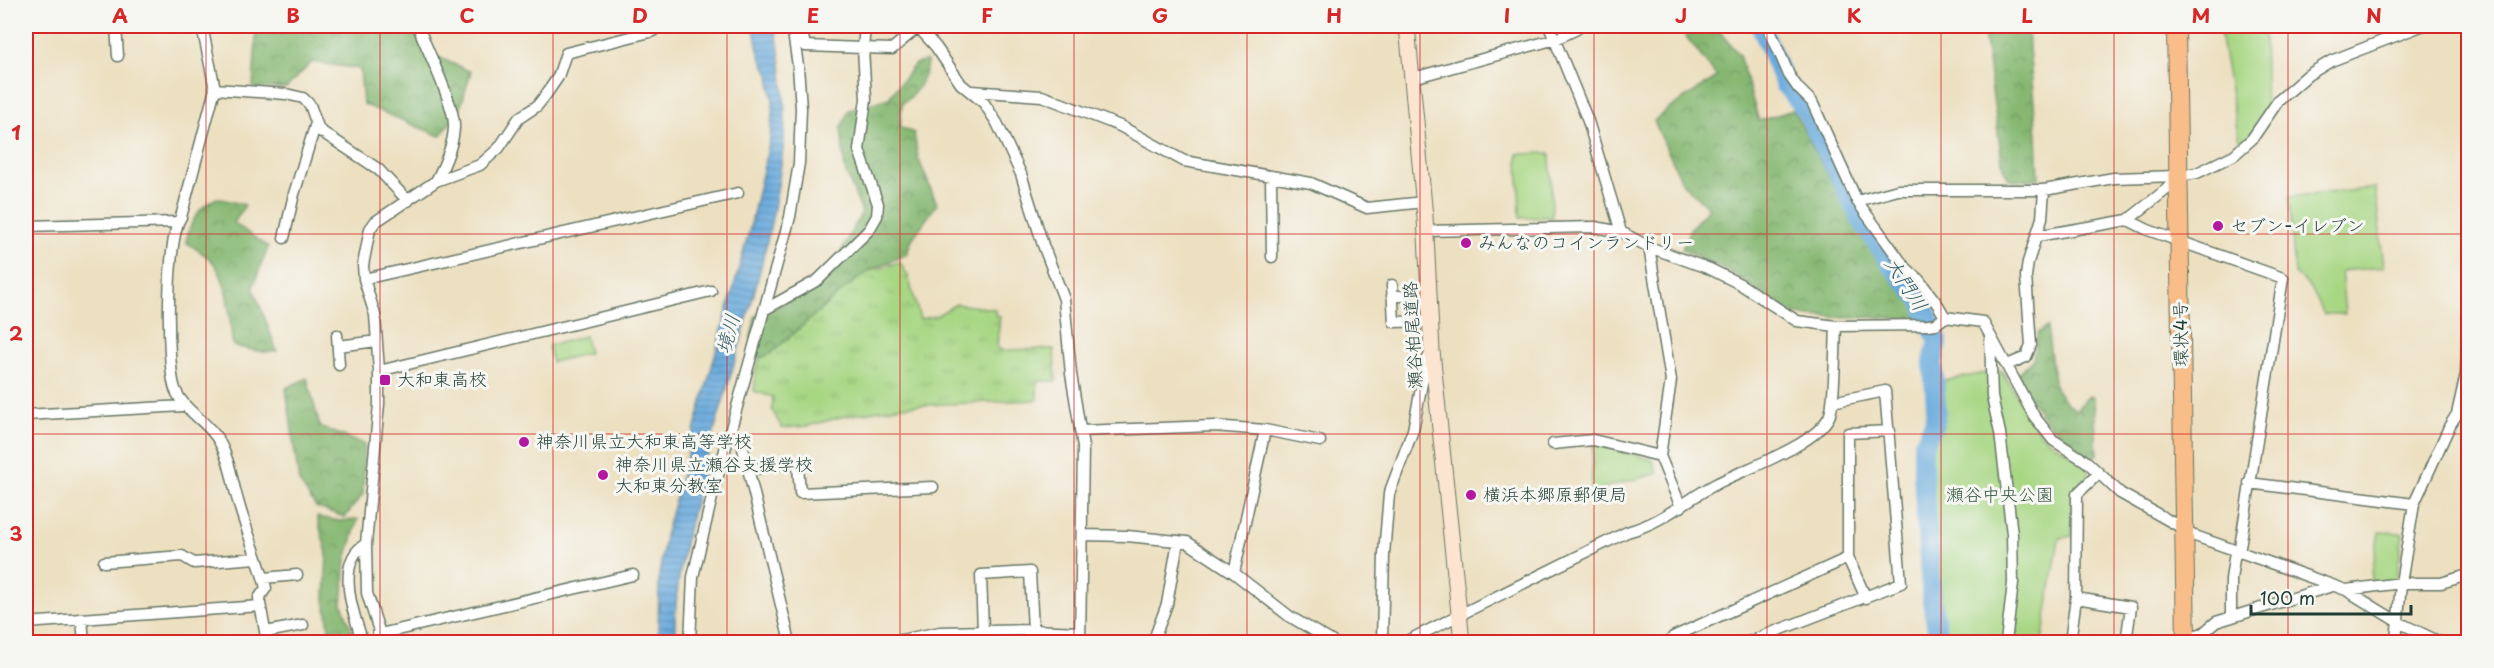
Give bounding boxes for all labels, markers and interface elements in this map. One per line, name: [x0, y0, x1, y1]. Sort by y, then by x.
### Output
text: A: [112, 0, 128, 30]
text: B: [286, 0, 300, 30]
text: C: [459, 0, 475, 30]
text: D: [632, 0, 648, 30]
text: E: [807, 0, 819, 30]
text: F: [981, 0, 993, 30]
text: G: [1152, 0, 1168, 30]
text: H: [1326, 0, 1342, 30]
text: I: [1504, 0, 1510, 30]
text: J: [1675, 0, 1687, 30]
text: K: [1847, 0, 1862, 30]
text: L: [2021, 0, 2033, 30]
text: M: [2192, 0, 2210, 30]
text: N: [2366, 0, 2382, 30]
text: 1: [11, 117, 21, 147]
place label: セブン-イレブン: [2230, 211, 2365, 238]
marker: セブン-イレブン: [2211, 219, 2225, 233]
place label: みんなのコインランドリー: [1478, 228, 1694, 255]
marker: みんなのコインランドリー: [1459, 236, 1473, 250]
water label: 大門川: [1878, 250, 1936, 317]
street label: 瀬谷柏尾道路: [1395, 280, 1428, 390]
street label: 環状4号: [2165, 301, 2194, 367]
water label: 境川: [707, 311, 747, 357]
text: 2: [9, 318, 23, 348]
place label: 大和東高校: [397, 365, 487, 392]
marker: 大和東高校: [378, 373, 392, 387]
place label: 神奈川県立大和東高等学校: [536, 427, 752, 454]
marker: 神奈川県立大和東高等学校: [517, 435, 531, 449]
place label: 神奈川県立瀬谷支援学校 大和東分教室: [615, 450, 813, 498]
marker: 神奈川県立瀬谷支援学校 大和東分教室: [596, 468, 610, 482]
place label: 横浜本郷原郵便局: [1483, 480, 1627, 507]
park label: 瀬谷中央公園: [1946, 480, 2054, 507]
marker: 横浜本郷原郵便局: [1464, 488, 1478, 502]
text: 3: [9, 518, 23, 548]
scale bar: [2251, 578, 2412, 616]
text: 100 m: [2260, 584, 2315, 611]

